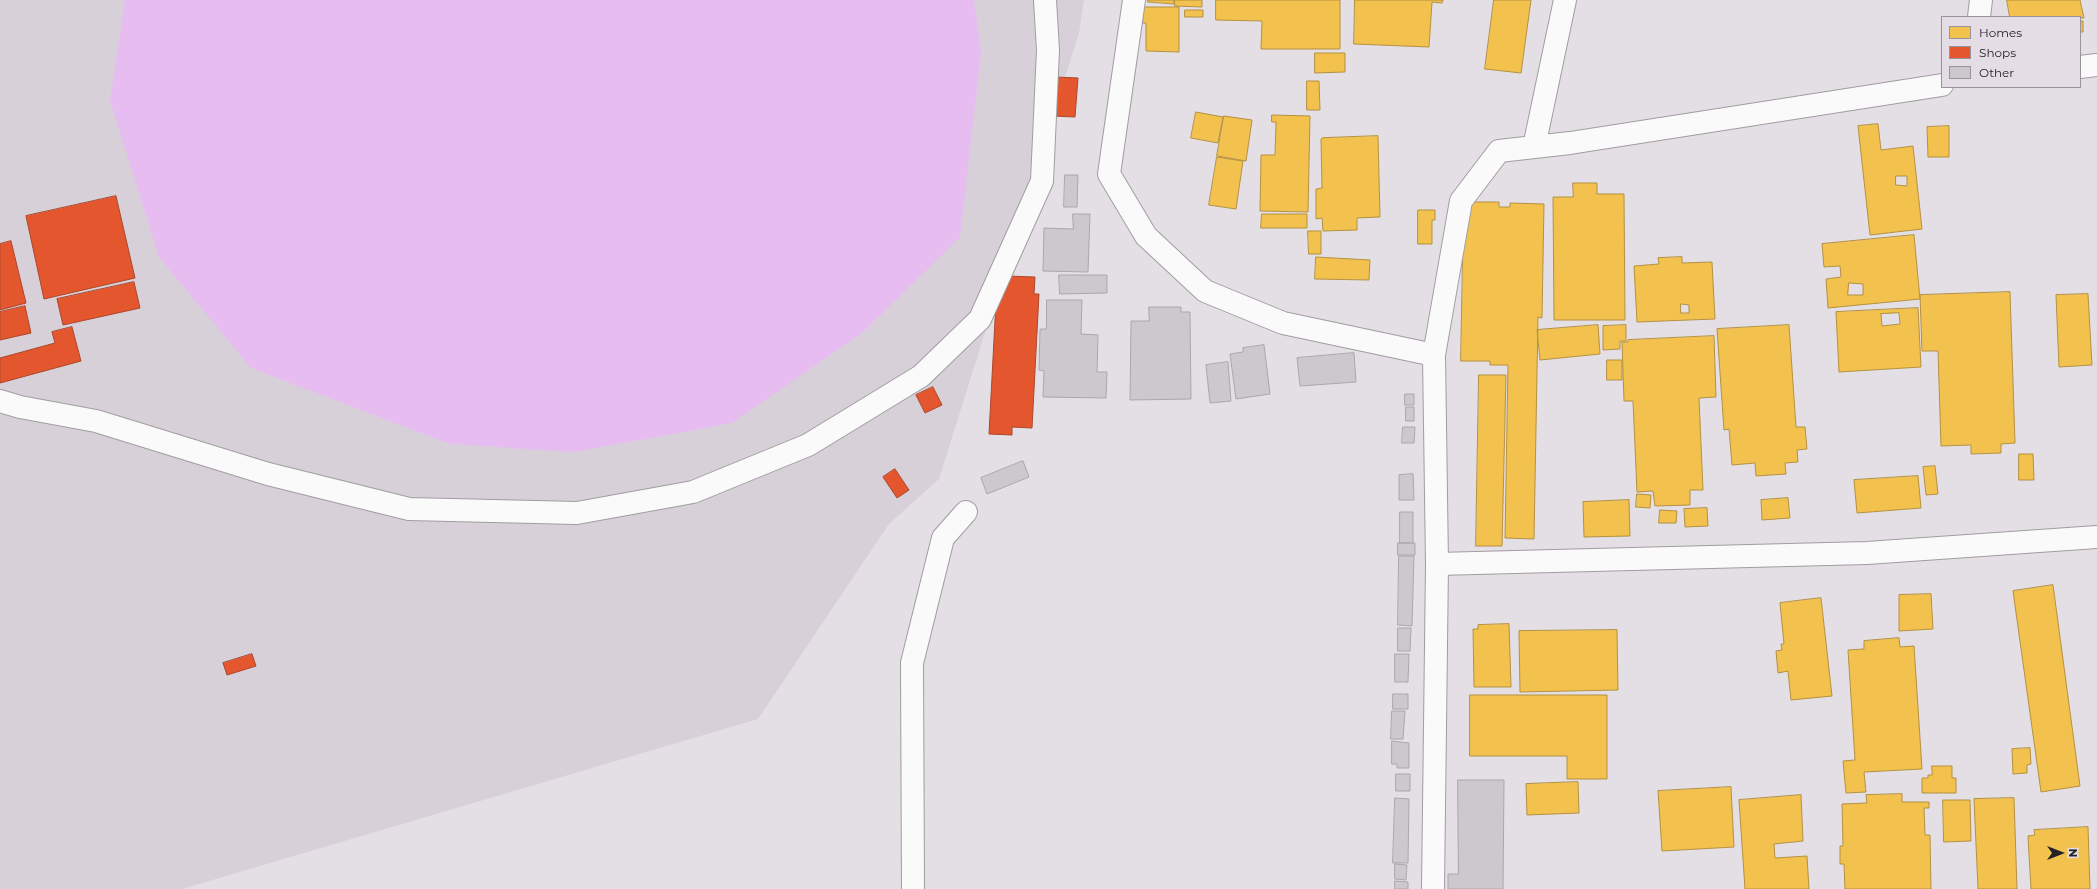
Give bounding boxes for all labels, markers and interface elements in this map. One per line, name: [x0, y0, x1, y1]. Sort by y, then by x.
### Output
legend: [1941, 16, 2081, 88]
text: Homes: [1979, 25, 2022, 40]
text: Shops: [1979, 45, 2016, 60]
text: Other: [1979, 65, 2014, 80]
north arrow: [2041, 833, 2081, 873]
text: N: [2066, 849, 2080, 857]

